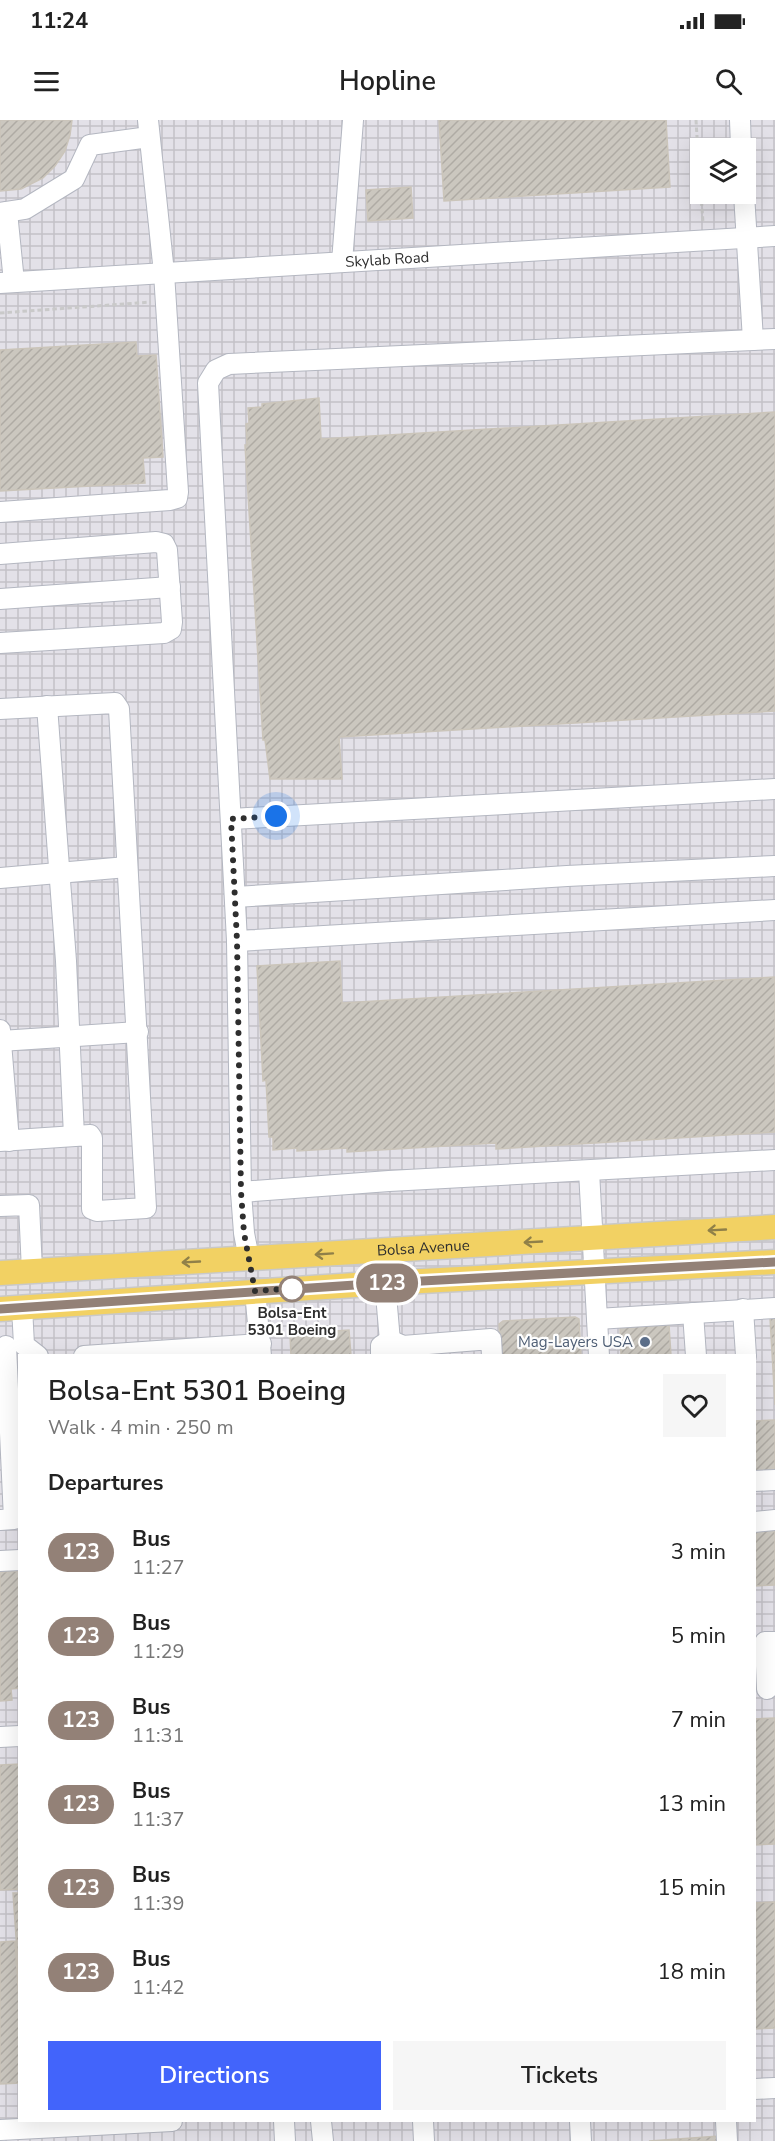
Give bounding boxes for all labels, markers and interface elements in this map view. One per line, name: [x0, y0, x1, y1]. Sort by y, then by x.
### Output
text: 11:24: [30, 6, 88, 36]
text: Hopline: [339, 63, 436, 100]
icon: menu: [30, 65, 63, 98]
icon: search: [712, 65, 745, 98]
map controls: [690, 138, 756, 204]
button: layers: [690, 138, 756, 204]
street label: Skylab Road: [345, 247, 430, 272]
your location: [261, 801, 291, 831]
one-way arrow: [707, 1225, 727, 1236]
street label: Bolsa Avenue: [376, 1235, 470, 1261]
one-way arrow: [524, 1236, 544, 1247]
one-way arrow: [315, 1249, 335, 1260]
one-way arrow: [181, 1257, 201, 1268]
line badge: 123: [352, 1264, 422, 1302]
text: 123: [368, 1269, 406, 1297]
marker: Bolsa-Ent 5301 Boeing: [279, 1276, 305, 1302]
place label: Bolsa-Ent 5301 Boeing: [248, 1303, 336, 1340]
place label: Mag-Layers USA: [518, 1332, 633, 1352]
marker: Mag-Layers USA: [638, 1335, 652, 1349]
text: Bolsa-Ent 5301 Boeing: [48, 1372, 346, 1410]
button: heart: [663, 1374, 726, 1437]
text: Walk · 4 min · 250 m: [48, 1414, 234, 1441]
text: Departures: [48, 1468, 163, 1498]
text: Bus: [132, 1524, 171, 1554]
text: 3 min: [671, 1537, 726, 1567]
text: 123: [62, 1538, 100, 1566]
text: 11:27: [132, 1554, 185, 1581]
text: Bus: [132, 1608, 171, 1638]
text: 5 min: [671, 1621, 726, 1651]
text: 123: [62, 1622, 100, 1650]
text: 11:29: [132, 1638, 185, 1665]
text: Bus: [132, 1692, 171, 1722]
text: 7 min: [671, 1705, 726, 1735]
text: 123: [62, 1706, 100, 1734]
text: 11:31: [132, 1722, 185, 1749]
text: Bus: [132, 1776, 171, 1806]
text: 13 min: [658, 1789, 726, 1819]
text: 123: [62, 1790, 100, 1818]
text: 11:37: [132, 1806, 185, 1833]
text: Bus: [132, 1860, 171, 1890]
text: 15 min: [658, 1873, 726, 1903]
text: 123: [62, 1874, 100, 1902]
text: 11:39: [132, 1890, 185, 1917]
text: Bus: [132, 1944, 171, 1974]
text: 18 min: [658, 1957, 726, 1987]
text: 123: [62, 1958, 100, 1986]
text: 11:42: [132, 1974, 185, 2001]
button: Directions: [48, 2041, 381, 2110]
button: Tickets: [393, 2041, 726, 2110]

